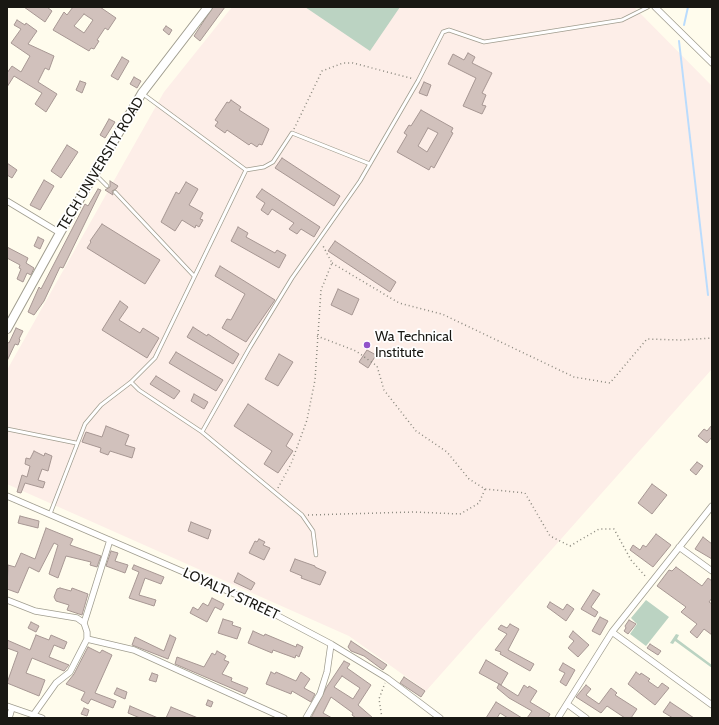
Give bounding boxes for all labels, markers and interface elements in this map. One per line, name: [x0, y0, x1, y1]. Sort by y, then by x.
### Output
street label: TECH UNIVERSITY ROAD: [54, 94, 148, 234]
place label: Wa Technical Institute: [375, 329, 452, 362]
marker: Wa Technical Institute: [362, 340, 372, 350]
street label: LOYALTY STREET: [180, 564, 282, 624]

